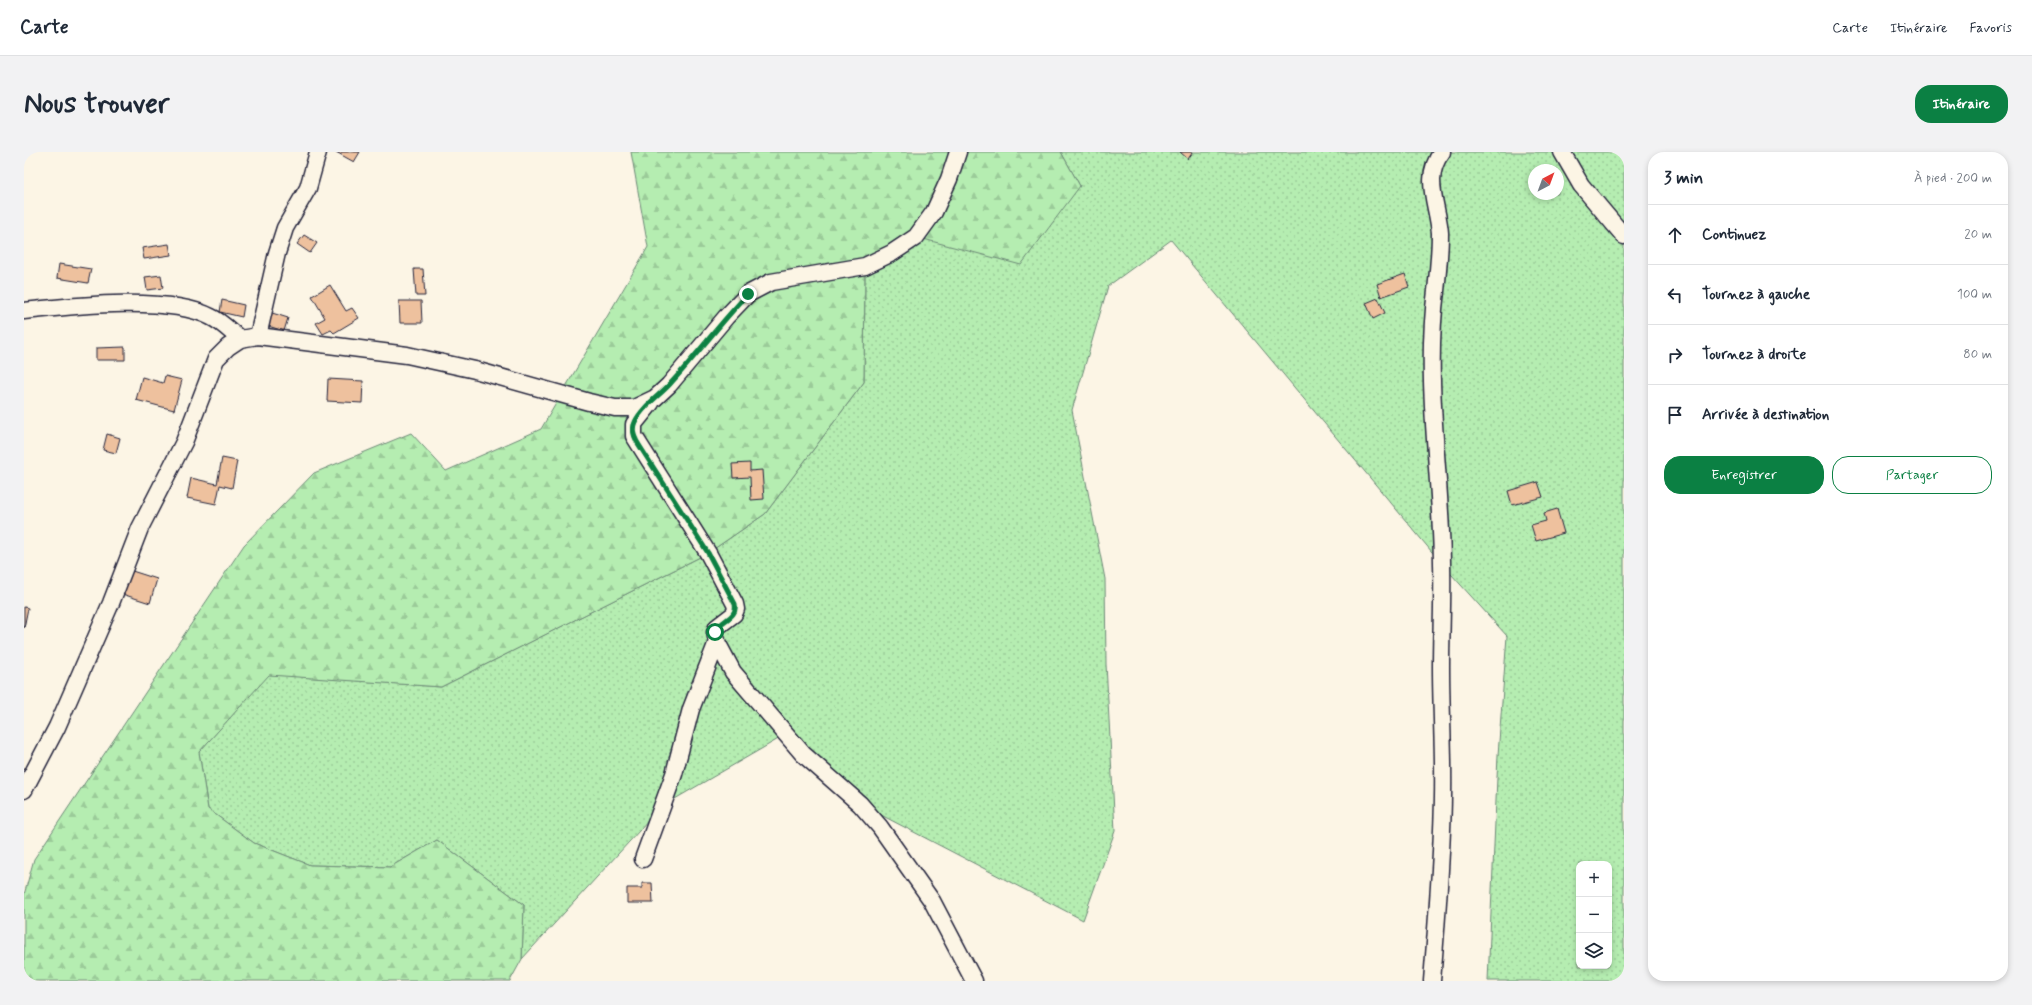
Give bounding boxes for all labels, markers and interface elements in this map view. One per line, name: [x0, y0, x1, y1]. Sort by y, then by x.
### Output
text: Carte: [20, 15, 69, 40]
text: Carte: [1832, 19, 1868, 37]
text: Itinéraire: [1890, 19, 1947, 37]
text: Favoris: [1969, 19, 2012, 37]
button: Itinéraire: [1915, 85, 2008, 123]
text: Nous trouver: [24, 86, 169, 123]
north arrow: [1528, 164, 1564, 200]
text: 3 min: [1664, 167, 1703, 189]
text: À pied · 200 m: [1914, 170, 1992, 187]
icon: ahead: [1664, 224, 1686, 246]
text: Continuez: [1702, 225, 1766, 245]
text: 20 m: [1964, 226, 1992, 243]
icon: left: [1664, 284, 1686, 306]
route end: [739, 285, 757, 303]
text: Tournez à gauche: [1702, 285, 1810, 305]
text: 100 m: [1957, 286, 1992, 303]
icon: right: [1664, 344, 1686, 366]
text: Tournez à droite: [1702, 345, 1806, 365]
text: 80 m: [1963, 346, 1992, 363]
icon: arrive: [1664, 404, 1686, 426]
text: Arrivée à destination: [1702, 405, 1829, 425]
button: Enregistrer: [1664, 456, 1824, 494]
button: Partager: [1832, 456, 1992, 494]
route start: [706, 623, 724, 641]
map controls: [1576, 861, 1612, 969]
button: +: [1576, 861, 1612, 897]
button: −: [1576, 897, 1612, 933]
button: layers: [1576, 933, 1612, 969]

